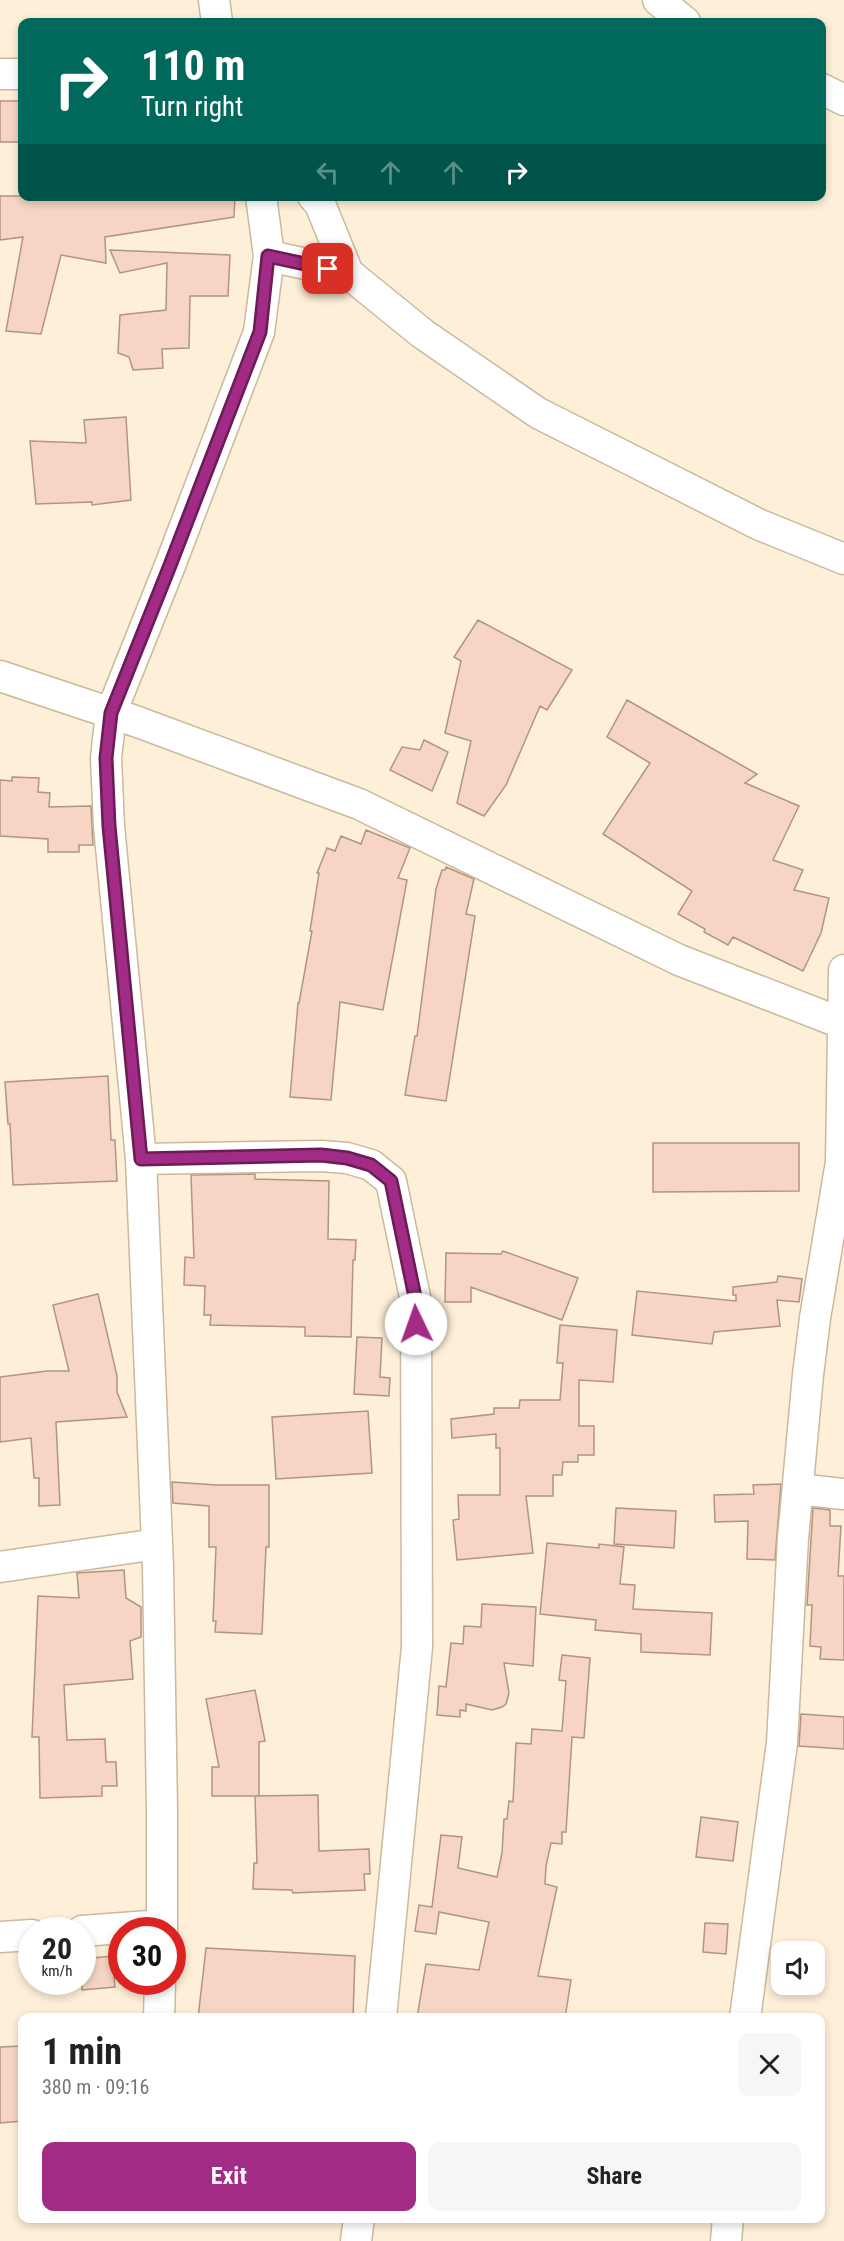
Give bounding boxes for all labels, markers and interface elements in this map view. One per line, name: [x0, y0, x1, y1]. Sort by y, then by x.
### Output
text: 110 m: [141, 41, 246, 90]
icon: right: [42, 42, 120, 120]
text: Turn right: [141, 91, 243, 123]
icon: left: [311, 156, 344, 189]
icon: ahead: [374, 156, 407, 189]
icon: ahead: [437, 156, 470, 189]
icon: right: [500, 156, 533, 189]
pin: [302, 243, 353, 294]
icon: arrive: [311, 252, 344, 285]
position arrow: [384, 1292, 448, 1356]
speed limit sign: 30: [108, 1917, 186, 1995]
text: 20: [42, 1931, 72, 1966]
map controls: [771, 1941, 825, 1995]
button: sound: [771, 1941, 825, 1995]
text: km/h: [42, 1962, 72, 1980]
text: 1 min: [42, 2031, 122, 2073]
button: close: [738, 2033, 801, 2096]
text: 380 m · 09:16: [42, 2075, 149, 2099]
button: Exit: [42, 2142, 416, 2211]
button: Share: [428, 2142, 801, 2211]

